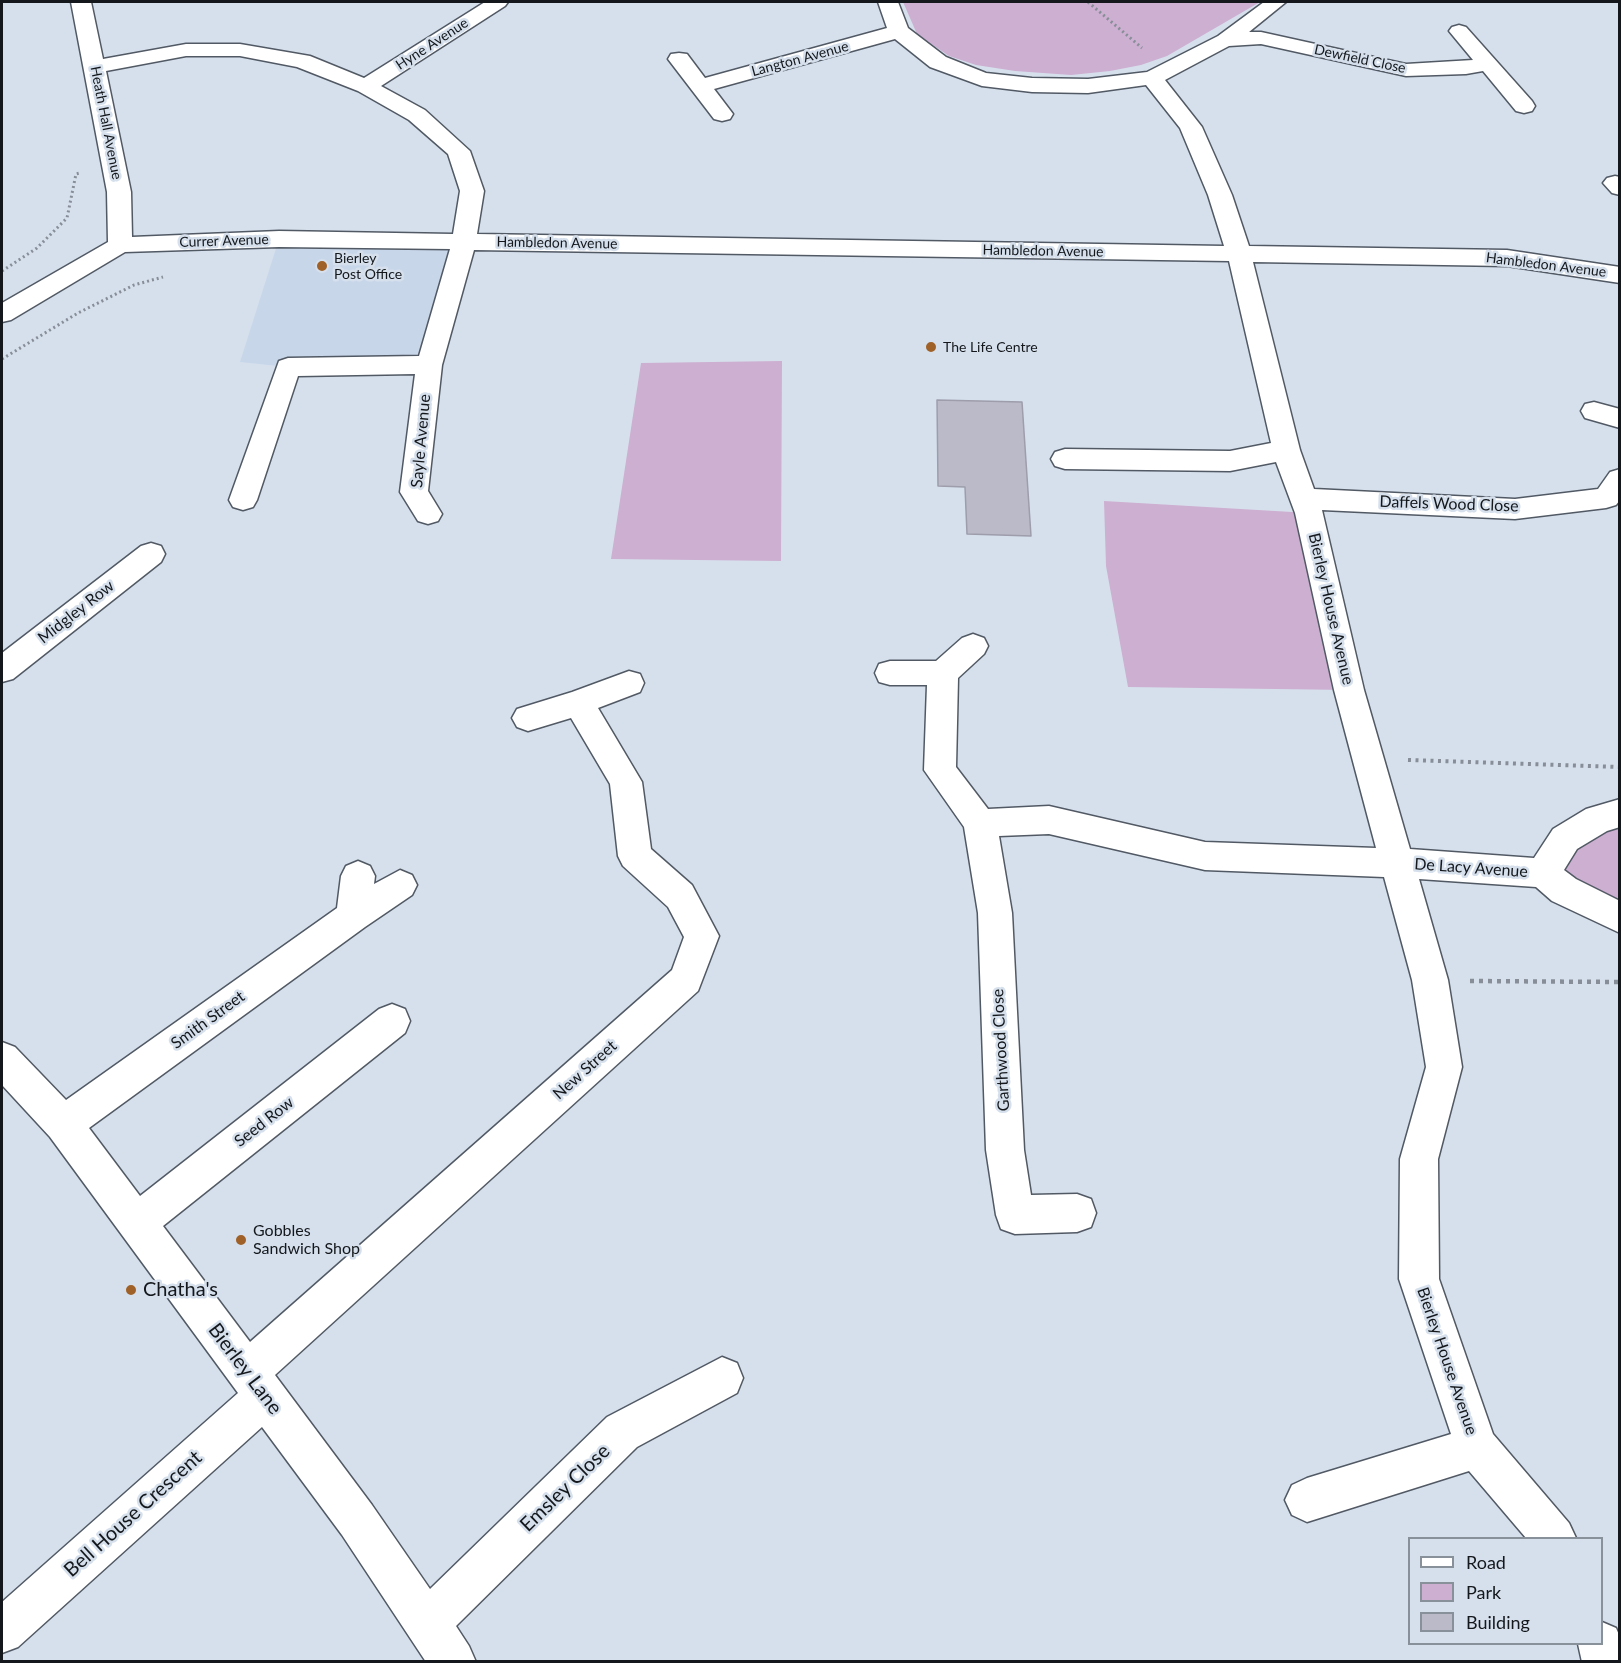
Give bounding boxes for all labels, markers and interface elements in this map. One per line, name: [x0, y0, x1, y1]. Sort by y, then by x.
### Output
street label: Hyne Avenue: [393, 14, 471, 74]
street label: Langton Avenue: [750, 38, 850, 80]
street label: Dewfield Close: [1313, 41, 1407, 77]
street label: Heath Hall Avenue: [87, 65, 125, 181]
street label: Currer Avenue: [179, 231, 269, 251]
street label: Hambledon Avenue: [496, 234, 618, 252]
street label: Hambledon Avenue: [982, 242, 1104, 260]
street label: Hambledon Avenue: [1485, 249, 1607, 281]
place label: Bierley Post Office: [334, 250, 402, 282]
marker: Bierley Post Office: [315, 259, 329, 273]
place label: The Life Centre: [943, 339, 1038, 355]
marker: The Life Centre: [924, 340, 938, 354]
street label: Sayle Avenue: [407, 393, 435, 489]
street label: Daffels Wood Close: [1379, 492, 1519, 516]
street label: Bierley House Avenue: [1304, 531, 1358, 687]
street label: Midgley Row: [34, 576, 118, 648]
street label: De Lacy Avenue: [1414, 854, 1528, 882]
street label: Smith Street: [167, 987, 249, 1053]
street label: Garthwood Close: [988, 988, 1014, 1112]
street label: New Street: [549, 1036, 621, 1104]
street label: Seed Row: [231, 1093, 297, 1151]
place label: Gobbles Sandwich Shop: [253, 1221, 360, 1259]
marker: Gobbles Sandwich Shop: [234, 1233, 248, 1247]
place label: Chatha's: [143, 1278, 218, 1302]
marker: Chatha's: [124, 1283, 138, 1297]
street label: Bierley House Avenue: [1413, 1285, 1481, 1437]
street label: Bierley Lane: [203, 1319, 287, 1419]
street label: Emsley Close: [515, 1439, 615, 1537]
street label: Bell House Crescent: [59, 1446, 207, 1582]
legend: [1408, 1537, 1603, 1645]
text: Road: [1466, 1551, 1506, 1573]
text: Park: [1466, 1581, 1501, 1603]
text: Building: [1466, 1611, 1530, 1633]

